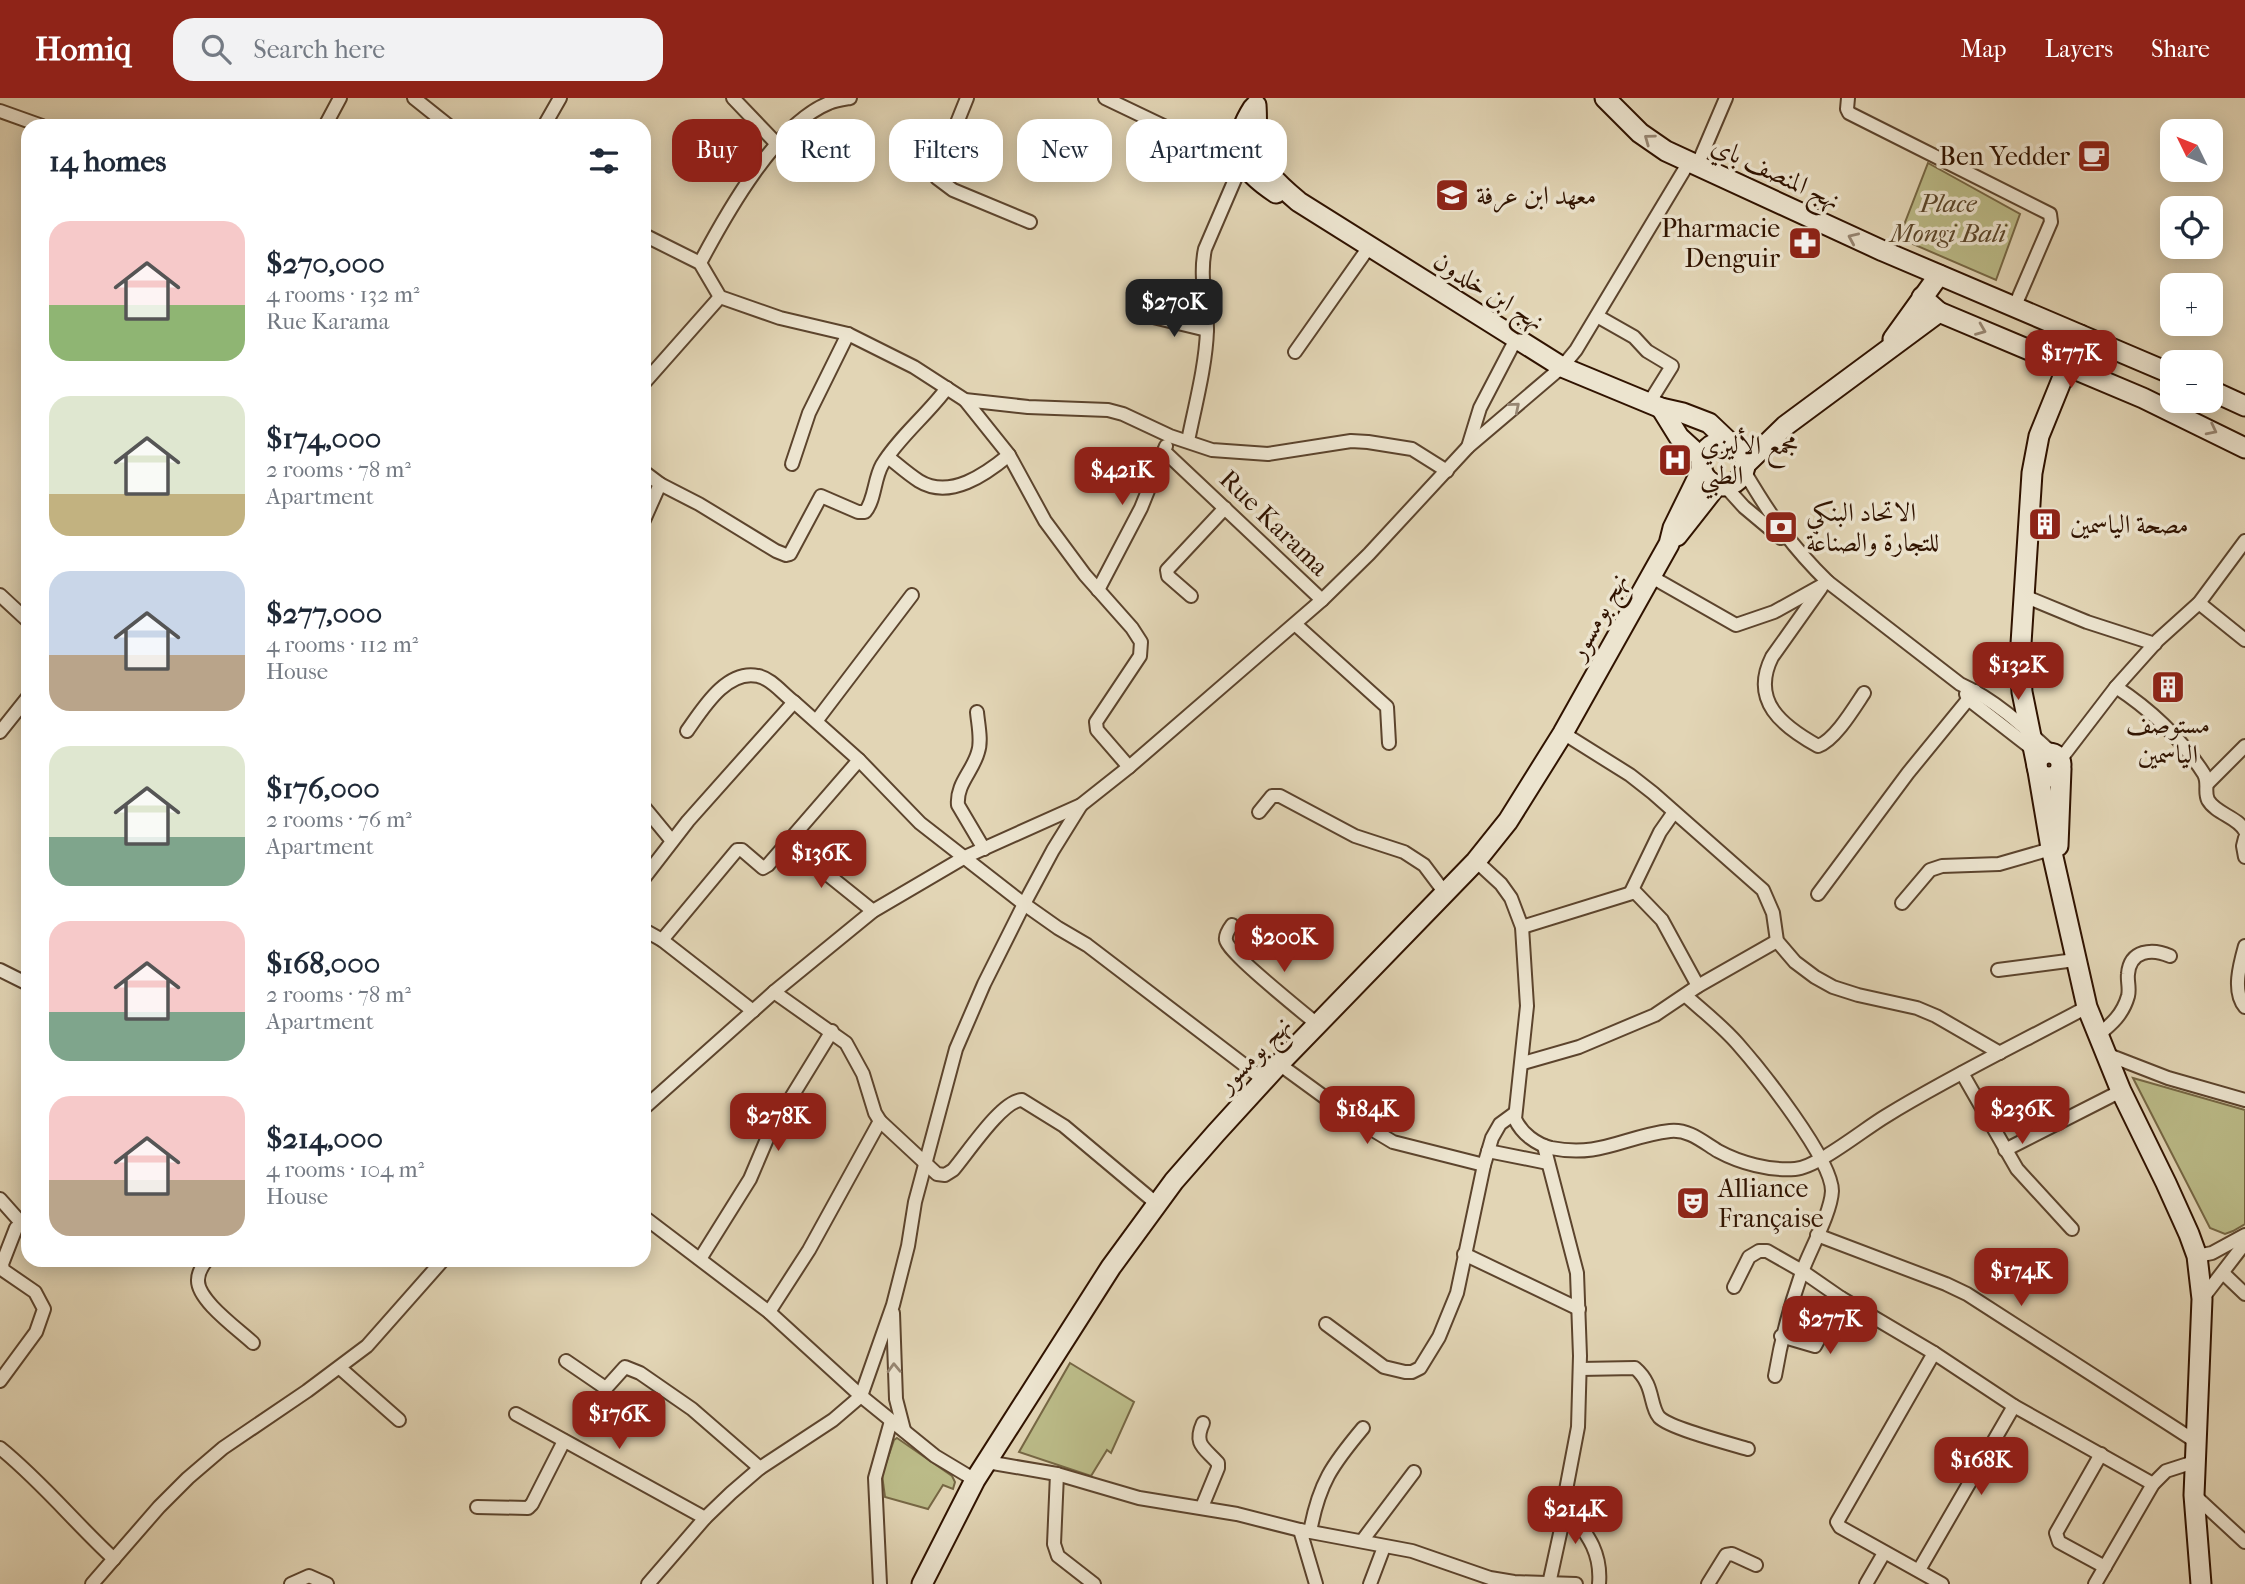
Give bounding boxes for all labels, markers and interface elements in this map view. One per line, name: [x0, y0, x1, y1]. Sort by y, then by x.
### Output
search box: [173, 18, 663, 81]
text: Homiq: [35, 30, 131, 69]
icon: search: [197, 30, 235, 68]
text: Search here: [253, 34, 385, 65]
text: Map: [1961, 35, 2007, 63]
text: Layers: [2045, 35, 2113, 63]
text: Share: [2151, 35, 2210, 63]
chip: Buy: [672, 119, 762, 182]
chip: Rent: [776, 119, 875, 182]
chip: Filters: [889, 119, 1003, 182]
chip: New: [1017, 119, 1112, 182]
chip: Apartment: [1126, 119, 1287, 182]
north arrow: [2160, 119, 2222, 182]
map controls: [2160, 119, 2223, 413]
street label: نهج المنصف باي: [1703, 130, 1845, 224]
one-way arrow: [1644, 135, 1657, 147]
cafe icon: Ben Yedder: [2075, 137, 2113, 175]
place label: Ben Yedder: [1939, 141, 2070, 172]
icon: filters: [585, 142, 623, 180]
text: 14 homes: [49, 144, 166, 179]
school or university icon: معهد ابن عرفة: [1433, 176, 1471, 214]
place label: معهد ابن عرفة: [1476, 180, 1596, 213]
park label: Place Mongi Bali: [1888, 188, 2008, 249]
button: locate: [2160, 196, 2223, 259]
place label: Pharmacie Denguir: [1661, 213, 1780, 274]
pharmacy icon: Pharmacie Denguir: [1786, 224, 1824, 262]
one-way arrow: [1848, 232, 1861, 246]
street label: نهج ابن خلدون: [1423, 245, 1550, 344]
text: $270,000: [266, 246, 385, 281]
icon: home: [105, 249, 189, 333]
button: +: [2160, 273, 2223, 336]
pin: $270K: [1125, 280, 1223, 339]
text: 4 rooms · 132 m²: [266, 281, 420, 308]
text: $270K: [1142, 288, 1206, 315]
text: Rue Karama: [266, 308, 389, 335]
one-way arrow: [1974, 322, 1986, 336]
pin: $177K: [2022, 330, 2120, 390]
text: $177K: [2041, 339, 2101, 366]
button: −: [2160, 350, 2223, 413]
one-way arrow: [1506, 403, 1519, 415]
text: $174,000: [266, 421, 381, 456]
one-way arrow: [2205, 422, 2217, 436]
icon: home: [105, 424, 189, 508]
place label: مجمع الأليزي الطبي: [1700, 427, 1798, 499]
hospital icon: مجمع الأليزي الطبي: [1656, 441, 1694, 479]
pin: $421K: [1073, 448, 1171, 507]
text: 2 rooms · 78 m²: [266, 456, 411, 483]
text: $421K: [1091, 456, 1154, 483]
street label: Rue Karama: [1213, 463, 1336, 583]
text: Apartment: [266, 483, 374, 510]
place label: الاتحاد البنكي للتجارة والصناعة: [1806, 497, 1939, 558]
building icon: مصحة الياسمين: [2026, 505, 2064, 543]
bank icon: الاتحاد البنكي للتجارة والصناعة: [1762, 508, 1800, 546]
place label: مصحة الياسمين: [2070, 509, 2189, 540]
street label: نهج بومسور: [1560, 567, 1641, 671]
text: $277,000: [266, 596, 382, 631]
icon: home: [105, 599, 189, 683]
text: 4 rooms · 112 m²: [266, 631, 418, 658]
pin: $132K: [1969, 642, 2067, 702]
text: $132K: [1989, 651, 2047, 678]
text: House: [266, 658, 328, 685]
building icon: مستوصف الياسمين: [2149, 668, 2187, 706]
place label: مستوصف الياسمين: [2126, 709, 2210, 770]
text: $176,000: [266, 771, 380, 806]
icon: home: [105, 774, 189, 858]
text: 2 rooms · 76 m²: [266, 806, 412, 833]
pin: $136K: [772, 830, 870, 890]
text: Apartment: [266, 833, 374, 860]
text: $136K: [791, 839, 851, 866]
pin: $200K: [1235, 914, 1333, 974]
text: $200K: [1251, 923, 1317, 950]
text: $168,000: [266, 946, 380, 981]
icon: home: [105, 949, 189, 1033]
text: 2 rooms · 78 m²: [266, 981, 411, 1008]
text: Apartment: [266, 1008, 374, 1035]
street label: نهج بومسور: [1208, 1009, 1304, 1106]
pin: $184K: [1318, 1086, 1416, 1146]
pin: $236K: [1973, 1086, 2071, 1146]
pin: $278K: [729, 1094, 827, 1153]
text: $184K: [1336, 1095, 1398, 1122]
text: $236K: [1990, 1095, 2054, 1122]
text: $278K: [746, 1102, 810, 1129]
text: $214,000: [266, 1121, 383, 1156]
icon: home: [105, 1124, 189, 1208]
text: 4 rooms · 104 m²: [266, 1156, 424, 1183]
place label: Alliance Française: [1717, 1173, 1824, 1234]
text: House: [266, 1183, 328, 1210]
theatre icon: Alliance Française: [1674, 1184, 1712, 1222]
pin: $174K: [1972, 1248, 2070, 1308]
text: $174K: [1990, 1257, 2052, 1284]
pin: $277K: [1781, 1296, 1879, 1356]
text: $277K: [1798, 1305, 1862, 1332]
one-way arrow: [887, 1363, 902, 1374]
pin: $176K: [570, 1392, 668, 1451]
text: $176K: [588, 1400, 650, 1427]
pin: $168K: [1932, 1438, 2030, 1497]
text: $168K: [1950, 1446, 2012, 1473]
pin: $214K: [1526, 1486, 1624, 1546]
text: $214K: [1544, 1495, 1607, 1522]

